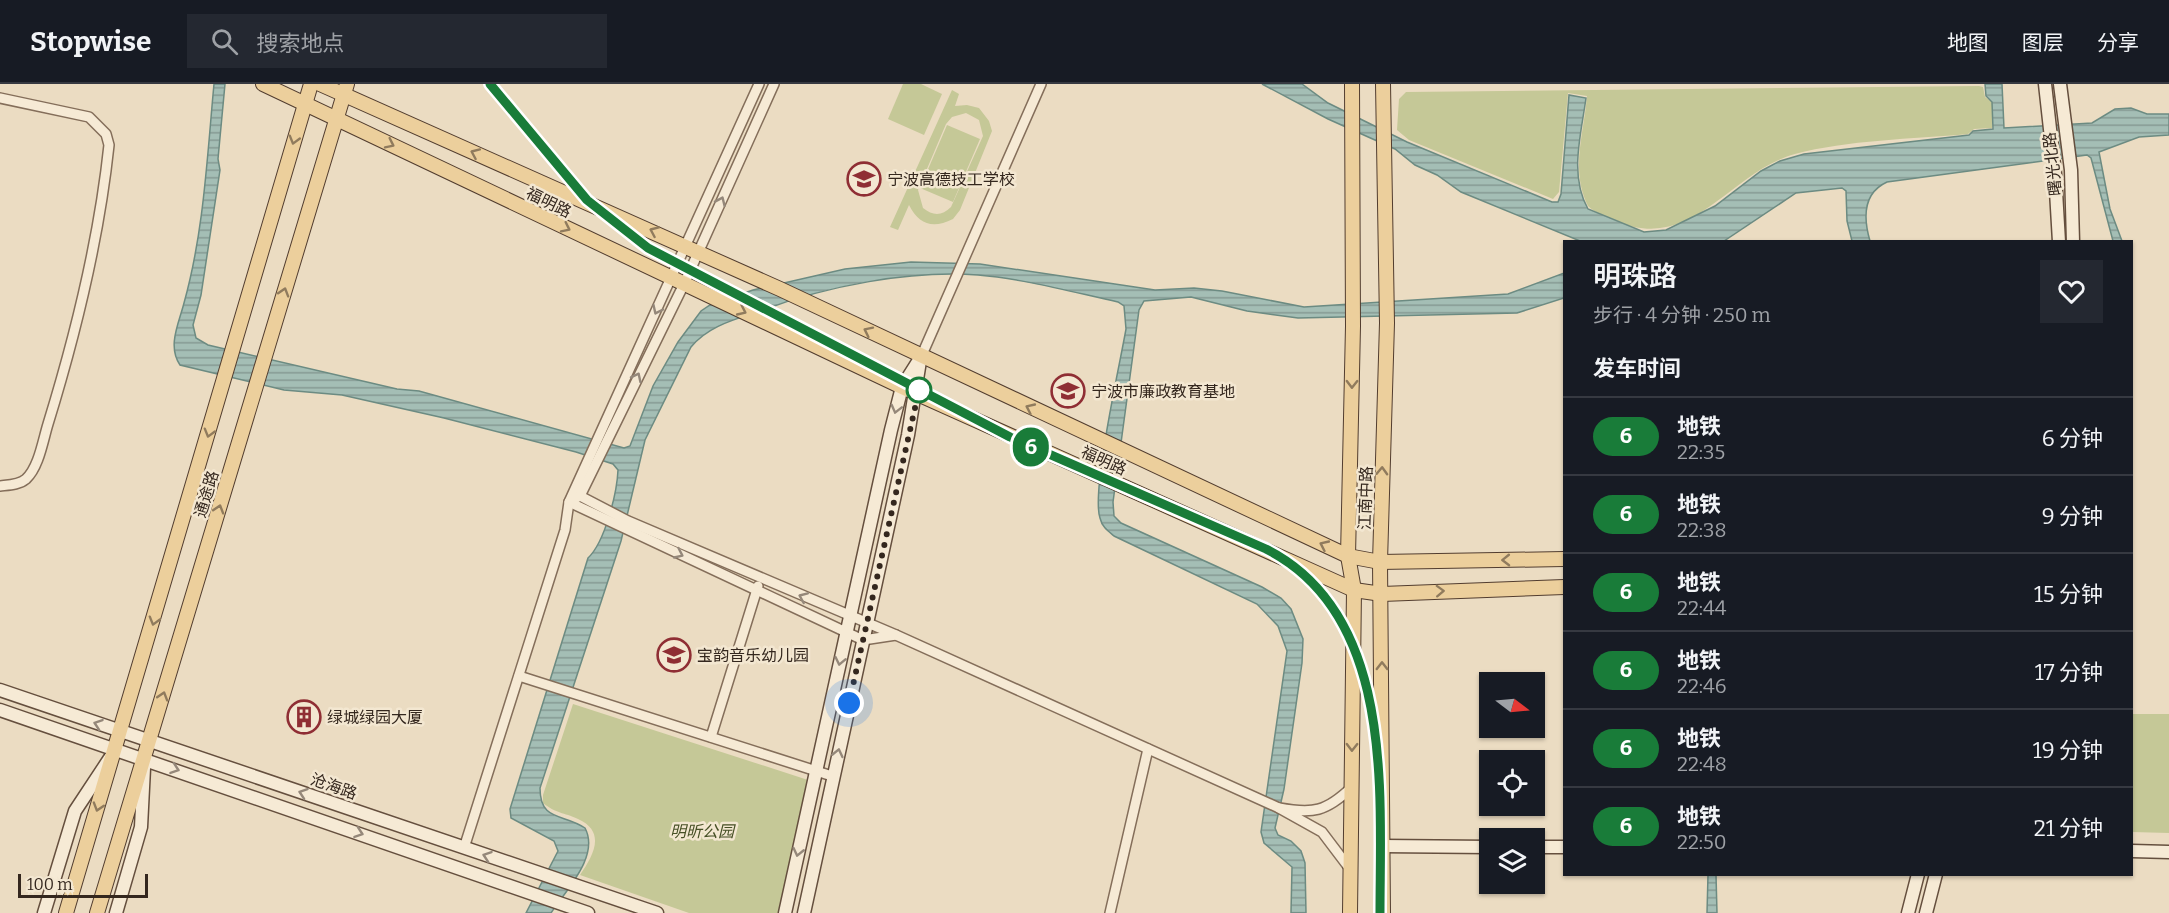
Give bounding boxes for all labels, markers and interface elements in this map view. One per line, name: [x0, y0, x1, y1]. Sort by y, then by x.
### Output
search box: [187, 14, 607, 68]
text: Stopwise: [30, 25, 151, 58]
icon: search: [208, 25, 241, 58]
text: 搜索地点: [256, 30, 344, 57]
text: 地图: [1947, 30, 1989, 56]
text: 图层: [2022, 30, 2064, 56]
text: 分享: [2097, 30, 2139, 56]
street label: 曙光北路: [2040, 131, 2065, 197]
one-way arrow: [289, 135, 302, 145]
one-way arrow: [384, 136, 395, 148]
one-way arrow: [471, 148, 482, 160]
school or university icon: 宁波高德技工学校: [846, 161, 882, 197]
place label: 宁波高德技工学校: [887, 170, 1015, 189]
street label: 福明路: [523, 183, 575, 222]
one-way arrow: [714, 197, 726, 208]
one-way arrow: [559, 221, 570, 233]
one-way arrow: [649, 227, 660, 239]
text: 明珠路: [1593, 260, 1677, 293]
button: heart: [2040, 260, 2103, 323]
one-way arrow: [277, 287, 289, 298]
one-way arrow: [653, 303, 665, 314]
text: 步行 · 4 分钟 · 250 m: [1593, 303, 1771, 327]
one-way arrow: [736, 304, 747, 316]
one-way arrow: [864, 327, 875, 339]
text: 发车时间: [1593, 355, 1681, 382]
one-way arrow: [630, 373, 642, 384]
school or university icon: 宁波市廉政教育基地: [1050, 373, 1086, 409]
unlabelled marker: [906, 377, 932, 403]
one-way arrow: [1346, 380, 1358, 389]
place label: 宁波市廉政教育基地: [1091, 382, 1235, 401]
one-way arrow: [1026, 403, 1037, 415]
one-way arrow: [891, 404, 904, 414]
text: 地铁: [1677, 413, 1721, 440]
text: 6: [1620, 423, 1632, 449]
text: 6 分钟: [2042, 425, 2103, 452]
one-way arrow: [204, 427, 216, 438]
line badge: 6: [1012, 428, 1050, 466]
text: 6: [1025, 434, 1037, 460]
text: 22:35: [1677, 440, 1725, 464]
street label: 福明路: [1078, 442, 1130, 479]
street label: 江南中路: [1355, 466, 1376, 530]
one-way arrow: [1376, 466, 1389, 475]
street label: 通途路: [190, 468, 223, 520]
text: 地铁: [1677, 491, 1721, 518]
text: 6: [1620, 501, 1632, 527]
text: 9 分钟: [2042, 503, 2103, 530]
one-way arrow: [212, 504, 224, 515]
text: 22:38: [1677, 518, 1726, 542]
one-way arrow: [1320, 540, 1331, 552]
one-way arrow: [673, 547, 684, 559]
one-way arrow: [1502, 554, 1511, 566]
text: 地铁: [1677, 569, 1721, 596]
text: 6: [1620, 579, 1632, 605]
text: 15 分钟: [2034, 581, 2103, 608]
one-way arrow: [1436, 585, 1445, 598]
one-way arrow: [799, 592, 810, 604]
text: 22:44: [1677, 596, 1726, 620]
one-way arrow: [149, 615, 161, 625]
school or university icon: 宝韵音乐幼儿园: [656, 637, 692, 673]
place label: 宝韵音乐幼儿园: [697, 646, 809, 665]
text: 地铁: [1677, 647, 1721, 674]
one-way arrow: [834, 656, 847, 666]
text: 6: [1620, 657, 1632, 683]
text: 17 分钟: [2035, 659, 2103, 686]
one-way arrow: [1376, 661, 1388, 670]
north arrow: [1479, 672, 1545, 738]
map controls: [1479, 672, 1545, 894]
text: 22:46: [1677, 674, 1726, 698]
your location: [834, 688, 864, 718]
one-way arrow: [156, 691, 168, 702]
building icon: 绿城绿园大厦: [286, 699, 322, 735]
place label: 绿城绿园大厦: [327, 708, 423, 727]
one-way arrow: [93, 718, 104, 731]
text: 地铁: [1677, 725, 1721, 752]
text: 6: [1620, 735, 1632, 761]
text: 19 分钟: [2033, 737, 2103, 764]
one-way arrow: [1346, 742, 1358, 751]
one-way arrow: [830, 748, 843, 758]
button: locate: [1479, 750, 1545, 816]
text: 22:48: [1677, 752, 1727, 776]
one-way arrow: [169, 761, 180, 774]
street label: 沧海路: [308, 770, 360, 803]
one-way arrow: [298, 788, 309, 800]
one-way arrow: [93, 801, 105, 812]
text: 地铁: [1677, 803, 1721, 830]
text: 6: [1620, 813, 1632, 839]
text: 21 分钟: [2034, 815, 2103, 842]
park label: 明昕公园: [670, 822, 736, 841]
one-way arrow: [353, 826, 364, 839]
button: layers: [1479, 828, 1545, 894]
text: 22:50: [1677, 830, 1726, 854]
one-way arrow: [793, 846, 806, 856]
one-way arrow: [483, 850, 493, 863]
scale bar: [18, 871, 148, 898]
text: 100 m: [27, 875, 72, 894]

